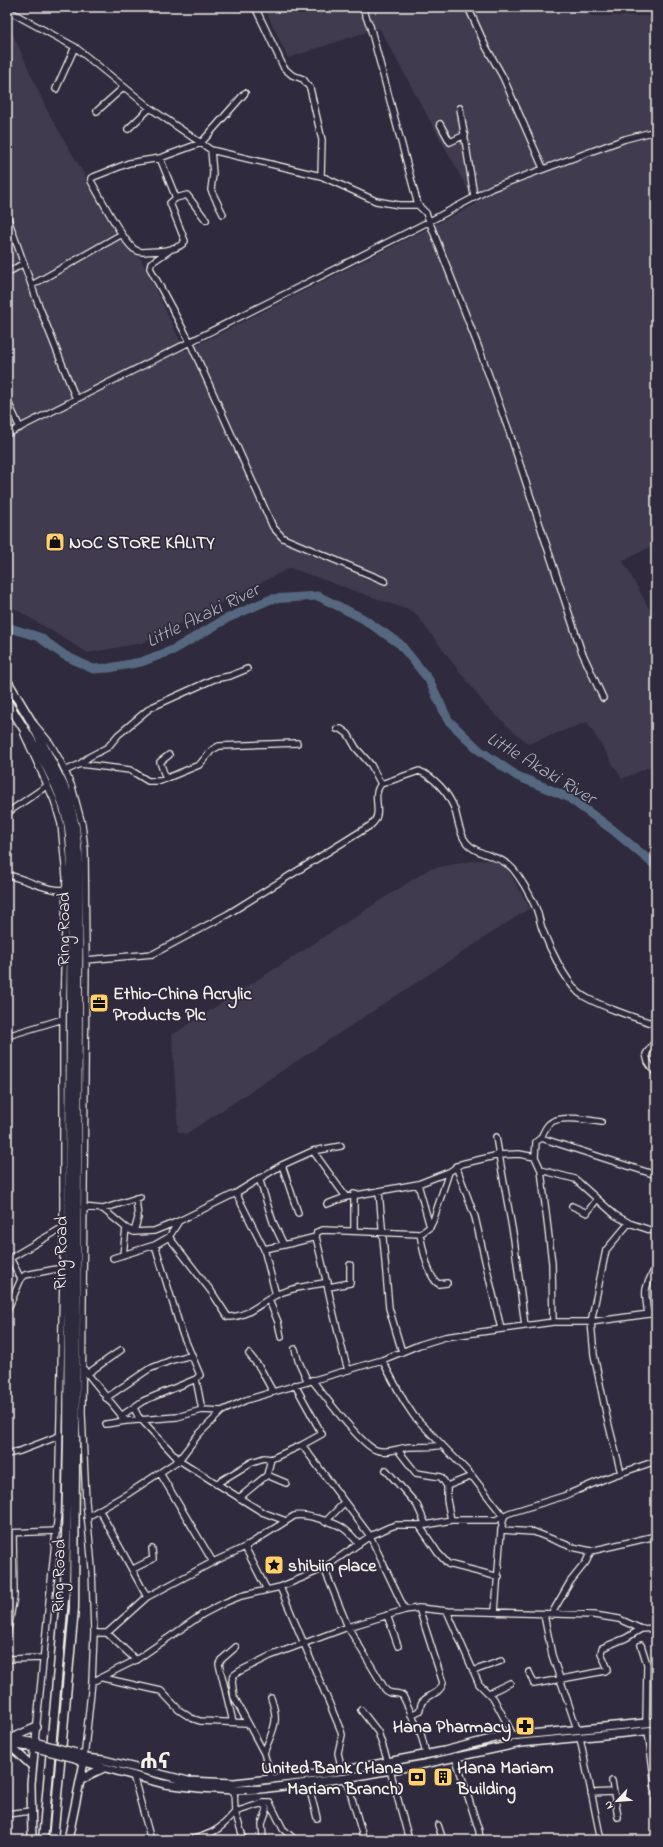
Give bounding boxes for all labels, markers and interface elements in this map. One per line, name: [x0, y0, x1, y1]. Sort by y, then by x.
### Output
shop icon: NOC STORE KALITY: [44, 531, 66, 553]
place label: NOC STORE KALITY: [69, 531, 215, 557]
water label: Little Akaki River: [142, 576, 266, 655]
water label: Little Akaki River: [481, 726, 602, 813]
street label: Ring Road: [52, 892, 79, 966]
place label: Ethio-China Acrylic Products Plc: [113, 982, 253, 1029]
office icon: Ethio-China Acrylic Products Plc: [88, 992, 110, 1014]
street label: Ring Road: [48, 1216, 77, 1290]
street label: Ring Road: [46, 1539, 75, 1613]
place icon: shibiin place: [263, 1554, 285, 1576]
place label: shibiin place: [288, 1554, 377, 1580]
place label: Hana Pharmacy: [393, 1715, 511, 1742]
pharmacy icon: Hana Pharmacy: [514, 1715, 536, 1737]
district label: ሐና: [140, 1747, 171, 1779]
place label: United Bank (Hana Mariam Branch): [261, 1756, 404, 1803]
place label: Hana Mariam Building: [456, 1756, 553, 1804]
bank icon: United Bank (Hana Mariam Branch): [406, 1766, 428, 1788]
building icon: Hana Mariam Building: [432, 1766, 454, 1788]
north arrow: [597, 1781, 637, 1821]
text: N: [600, 1798, 618, 1812]

